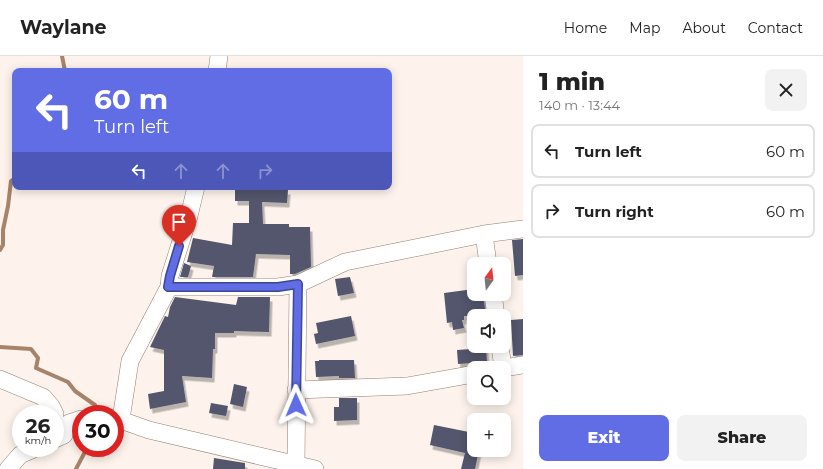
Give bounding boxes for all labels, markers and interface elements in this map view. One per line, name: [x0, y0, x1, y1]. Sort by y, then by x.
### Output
text: Waylane: [20, 16, 107, 39]
text: Home: [564, 19, 607, 37]
text: Map: [629, 19, 660, 37]
text: About: [682, 19, 726, 37]
text: Contact: [748, 19, 803, 37]
text: 1 min: [539, 67, 605, 96]
button: close: [765, 69, 807, 111]
text: 60 m: [94, 82, 168, 116]
icon: left: [28, 84, 80, 136]
text: 140 m · 13:44: [539, 97, 620, 113]
text: Turn left: [94, 116, 169, 138]
icon: left: [541, 140, 563, 162]
text: Turn left: [575, 142, 642, 161]
text: 60 m: [766, 142, 805, 161]
icon: left: [128, 160, 150, 182]
icon: ahead: [170, 160, 192, 182]
icon: ahead: [212, 160, 234, 182]
icon: right: [254, 160, 276, 182]
icon: right: [541, 200, 563, 222]
text: Turn right: [575, 202, 654, 221]
text: 60 m: [766, 202, 805, 221]
pin: [162, 205, 196, 246]
icon: arrive: [168, 211, 190, 233]
north arrow: [467, 257, 511, 301]
map controls: [467, 257, 511, 457]
button: sound: [467, 309, 511, 353]
button: search: [467, 361, 511, 405]
position arrow: [275, 384, 317, 426]
speed limit sign: 30: [72, 405, 124, 457]
button: +: [467, 413, 511, 457]
text: 26: [26, 414, 50, 438]
button: Exit: [539, 415, 669, 461]
button: Share: [677, 415, 807, 461]
text: km/h: [25, 434, 51, 447]

